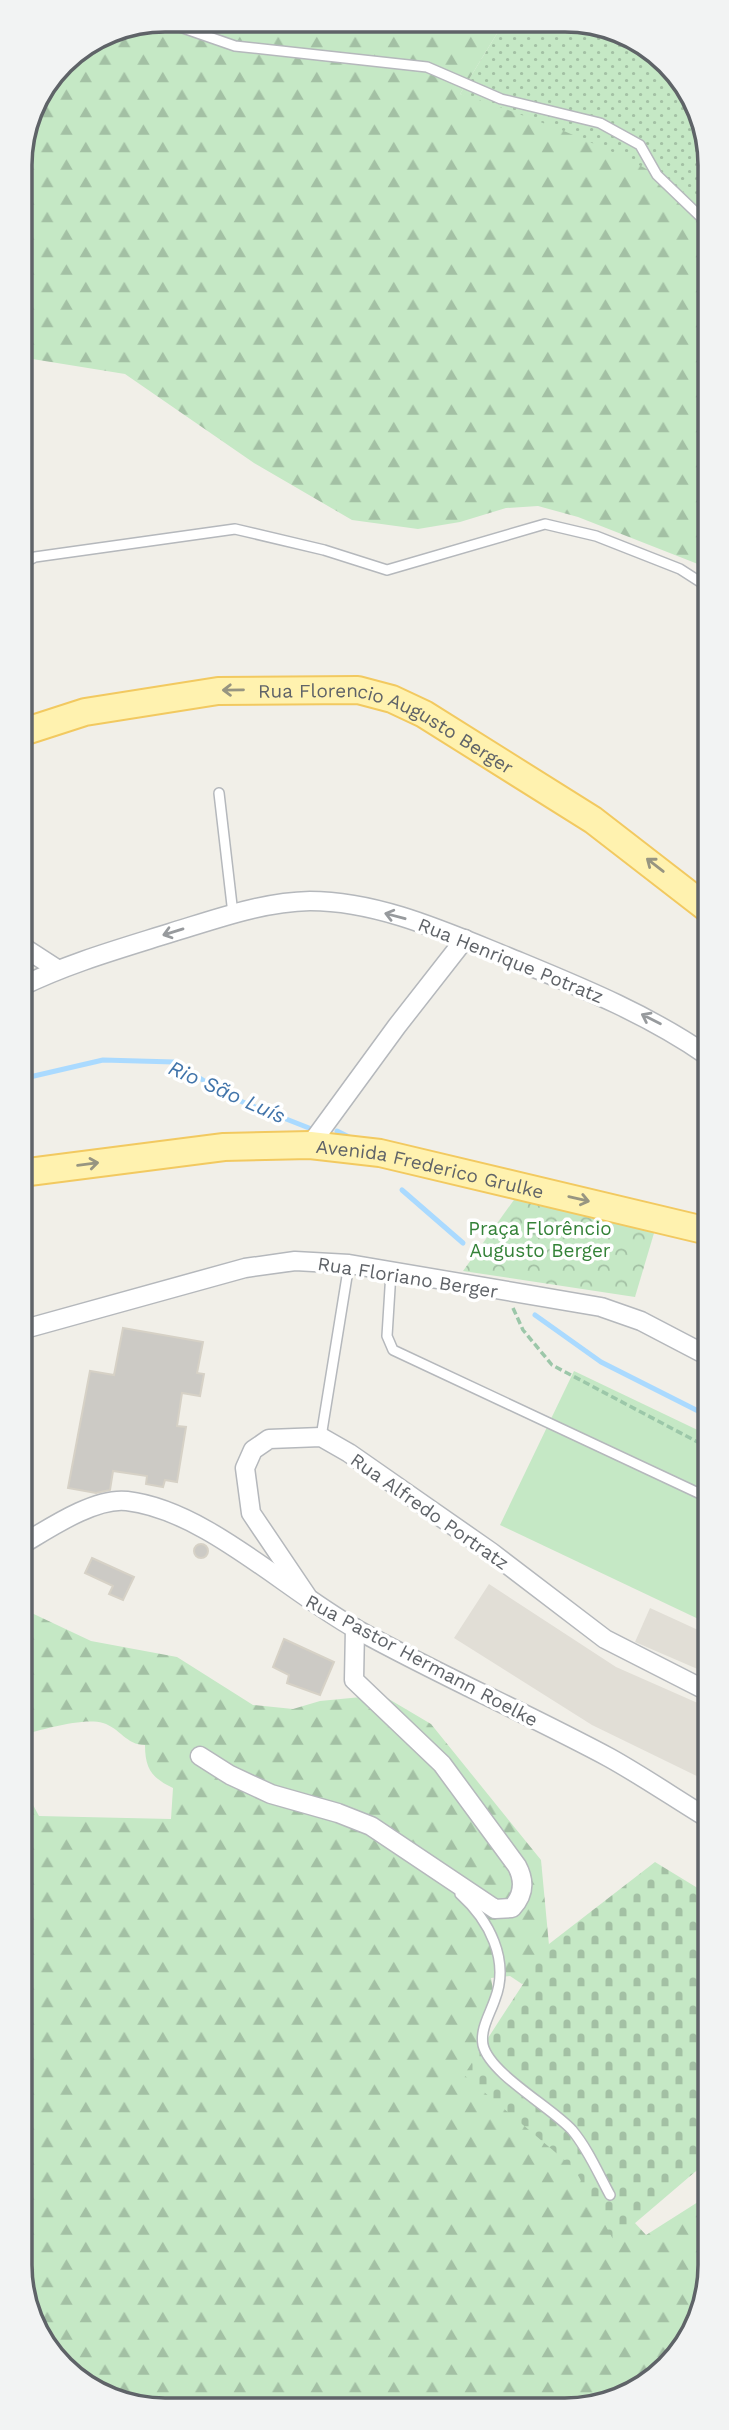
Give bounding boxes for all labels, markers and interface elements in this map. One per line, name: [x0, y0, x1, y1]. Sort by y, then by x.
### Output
street label: Rua Florencio Augusto Berger: [258, 679, 518, 779]
one-way arrow: [221, 683, 244, 697]
one-way arrow: [647, 858, 665, 873]
one-way arrow: [384, 909, 406, 922]
street label: Rua Henrique Potratz: [415, 913, 607, 1008]
one-way arrow: [162, 926, 184, 939]
one-way arrow: [641, 1011, 662, 1025]
water label: Rio São Luís: [165, 1055, 290, 1128]
street label: Avenida Frederico Grulke: [315, 1135, 546, 1204]
one-way arrow: [77, 1158, 99, 1171]
one-way arrow: [567, 1192, 590, 1206]
park label: Praça Florêncio Augusto Berger: [468, 1217, 612, 1262]
street label: Rua Floriano Berger: [316, 1252, 500, 1303]
street label: Rua Alfredo Portratz: [346, 1448, 513, 1575]
street label: Rua Pastor Hermann Roelke: [302, 1589, 542, 1732]

